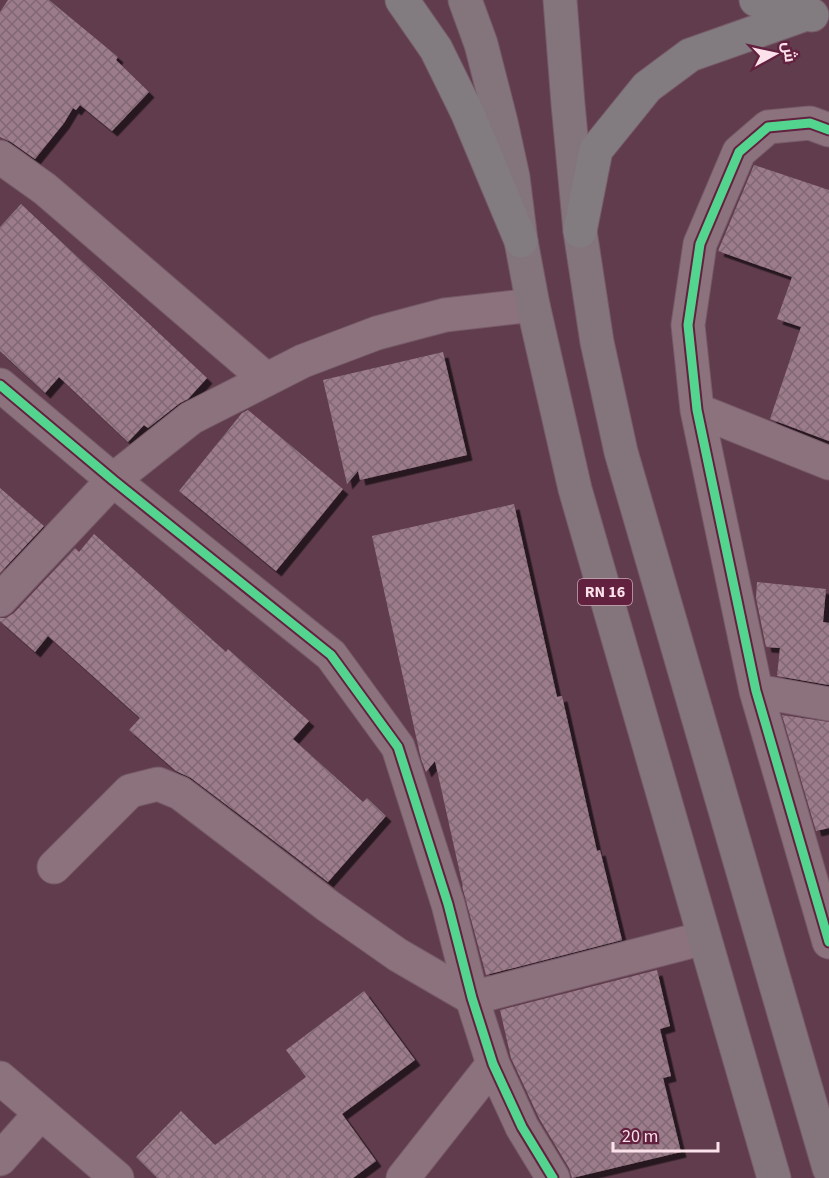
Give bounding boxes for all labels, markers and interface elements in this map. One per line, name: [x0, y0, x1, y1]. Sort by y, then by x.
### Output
north arrow: [745, 24, 805, 84]
text: ش: [777, 40, 801, 64]
road number: RN 16: [578, 579, 632, 605]
scale bar: [613, 1115, 718, 1153]
text: 20 m: [622, 1124, 658, 1149]

